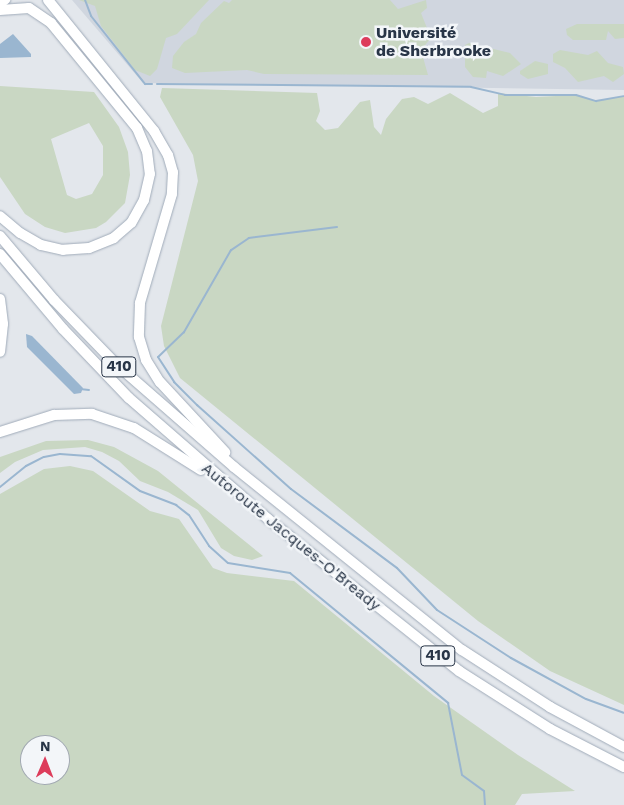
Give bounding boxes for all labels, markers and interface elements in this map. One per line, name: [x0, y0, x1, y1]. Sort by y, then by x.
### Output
place label: Université de Sherbrooke: [376, 23, 491, 61]
marker: Université de Sherbrooke: [360, 36, 372, 48]
road number: 410: [100, 354, 138, 380]
street label: Autoroute Jacques-O'Bready: [197, 459, 385, 615]
road number: 410: [419, 644, 457, 668]
north arrow: [20, 735, 70, 785]
text: N: [40, 738, 51, 754]

